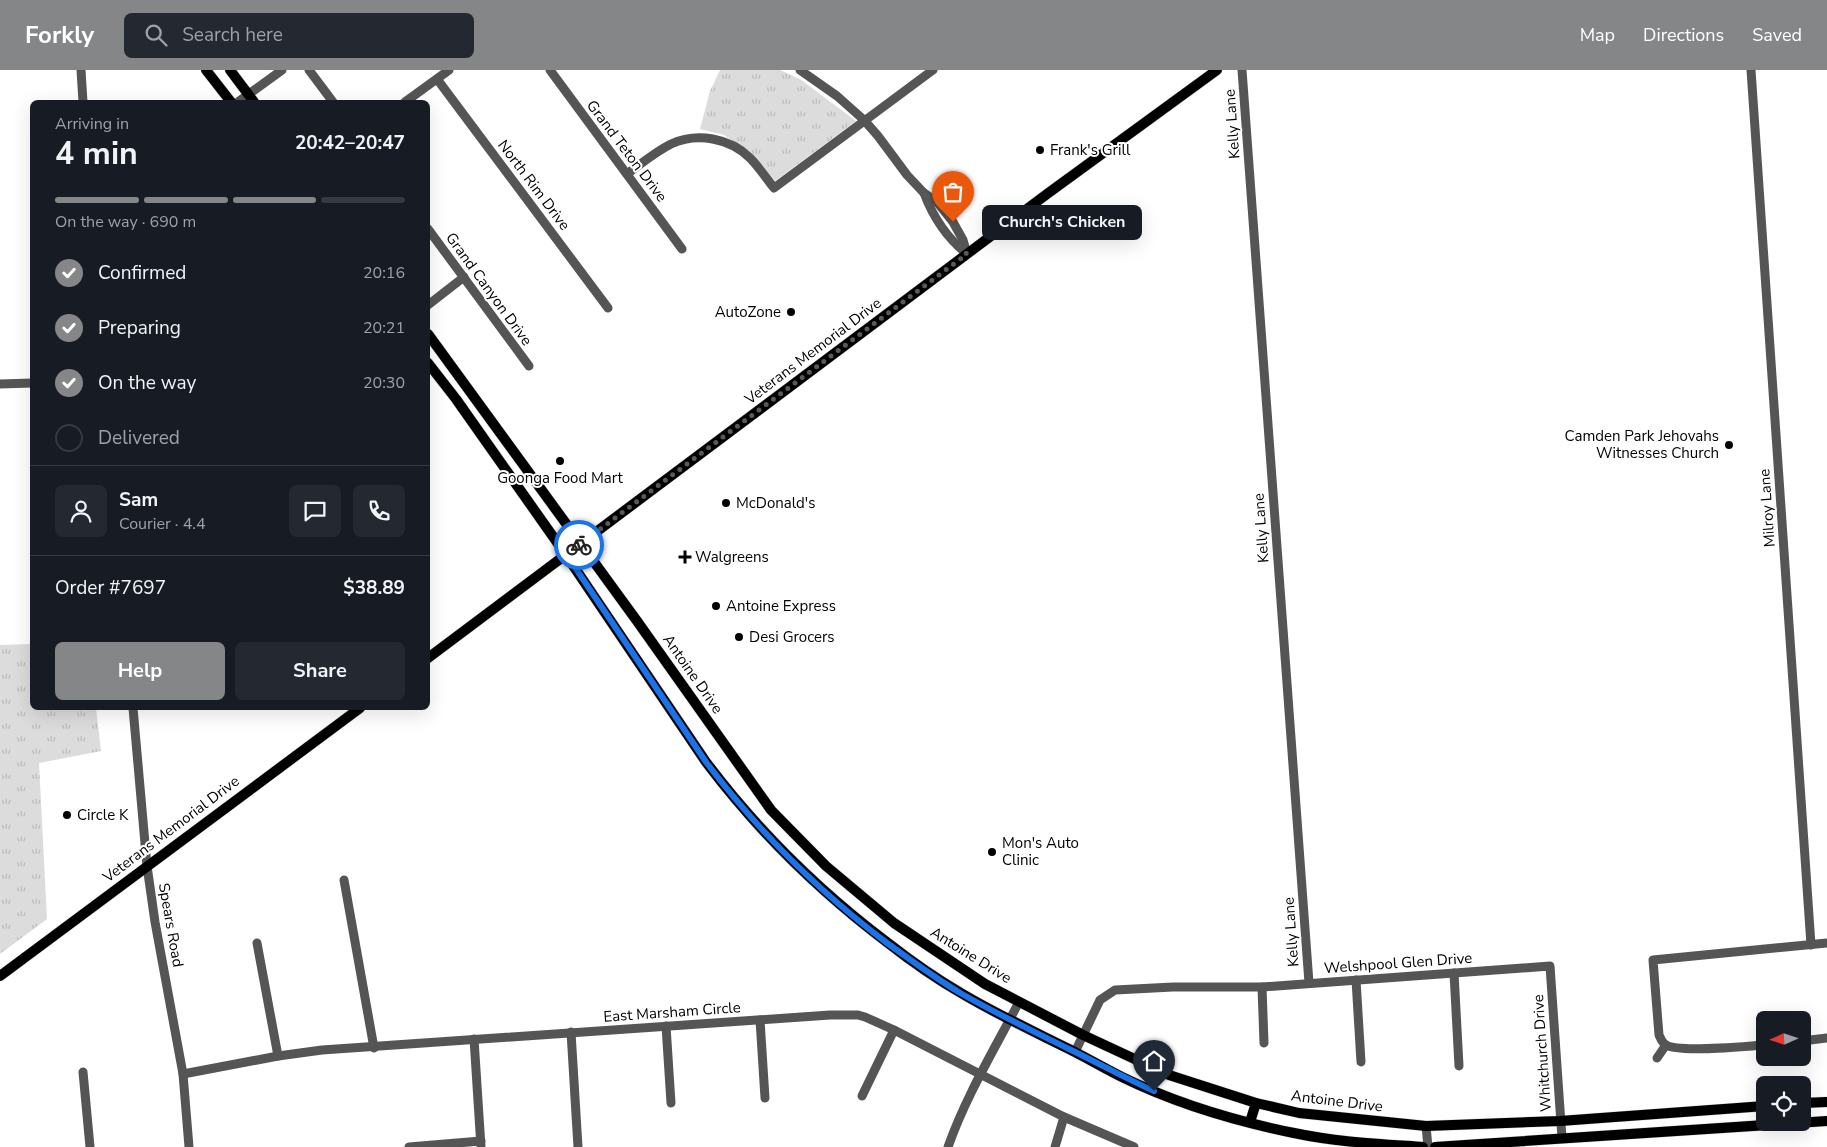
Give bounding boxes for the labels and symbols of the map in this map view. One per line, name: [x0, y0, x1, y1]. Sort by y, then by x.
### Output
street label: Kelly Lane: [1220, 88, 1244, 160]
street label: Grand Teton Drive: [582, 96, 672, 206]
street label: North Rim Drive: [493, 136, 575, 234]
place label: Frank's Grill: [1050, 140, 1131, 160]
marker: Frank's Grill: [1034, 144, 1046, 156]
pin: [932, 171, 974, 222]
callout: Church's Chicken: [983, 204, 1143, 240]
street label: Grand Canyon Drive: [441, 228, 537, 350]
street label: Veterans Memorial Drive: [740, 293, 885, 410]
place label: AutoZone: [715, 302, 781, 322]
marker: AutoZone: [785, 306, 797, 318]
place label: Camden Park Jehovahs Witnesses Church: [1565, 426, 1719, 463]
marker: Camden Park Jehovahs Witnesses Church: [1723, 439, 1735, 451]
marker: Goonga Food Mart: [554, 455, 566, 467]
place label: Goonga Food Mart: [497, 468, 624, 488]
street label: Milroy Lane: [1754, 468, 1780, 548]
street label: Kelly Lane: [1249, 492, 1273, 564]
place label: McDonald's: [736, 493, 815, 513]
marker: McDonald's: [720, 497, 732, 509]
courier: [554, 520, 604, 570]
place label: Walgreens: [695, 547, 769, 567]
marker: Walgreens: [679, 551, 691, 563]
place label: Antoine Express: [726, 596, 836, 616]
marker: Antoine Express: [710, 600, 722, 612]
place label: Desi Grocers: [749, 627, 834, 647]
street label: Antoine Drive: [658, 630, 728, 718]
marker: Desi Grocers: [733, 631, 745, 643]
street label: Veterans Memorial Drive: [98, 771, 243, 888]
place label: Circle K: [77, 805, 129, 825]
marker: Circle K: [61, 809, 73, 821]
place label: Mon's Auto Clinic: [1002, 833, 1079, 870]
marker: Mon's Auto Clinic: [986, 846, 998, 858]
street label: Spears Road: [154, 881, 188, 969]
street label: Kelly Lane: [1279, 896, 1303, 968]
street label: Antoine Drive: [927, 922, 1015, 988]
street label: Welshpool Glen Drive: [1323, 948, 1473, 978]
street label: Whitchurch Drive: [1528, 994, 1556, 1112]
street label: East Marsham Circle: [603, 997, 741, 1027]
north arrow: [1756, 1011, 1811, 1066]
pin: [1133, 1040, 1175, 1091]
street label: Antoine Drive: [1290, 1085, 1384, 1117]

